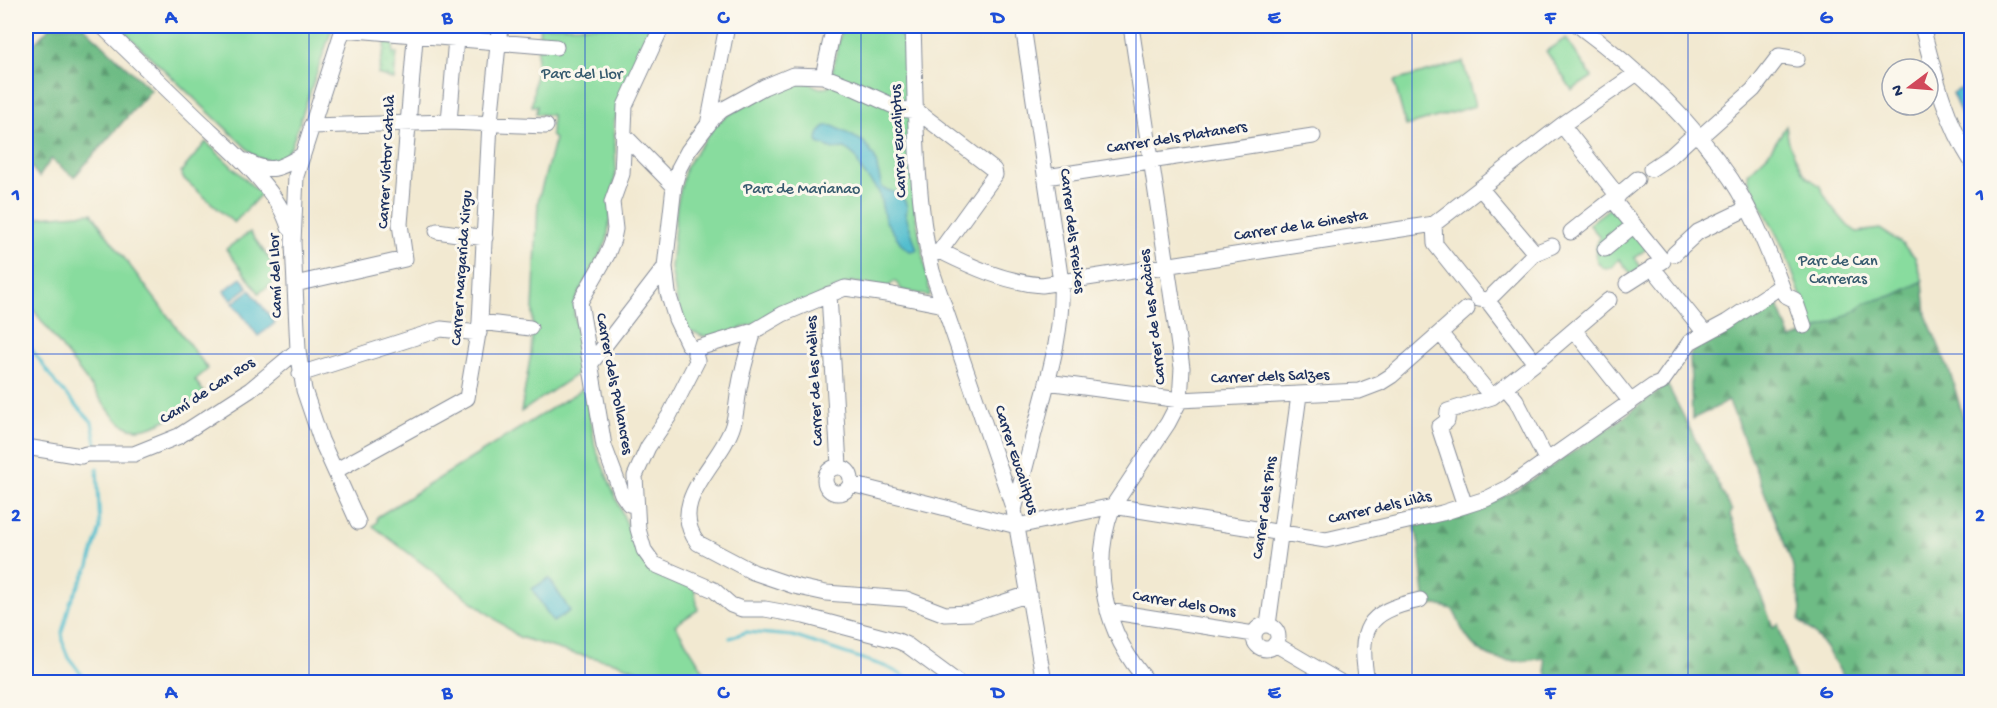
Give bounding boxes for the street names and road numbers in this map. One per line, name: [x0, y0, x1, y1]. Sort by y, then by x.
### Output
street label: Carrer Eucaliptus: [887, 83, 912, 198]
street label: Carrer Víctor Català: [375, 93, 401, 229]
street label: Carrer dels Plataners: [1106, 118, 1249, 159]
street label: Carrer dels Freixes: [1054, 168, 1088, 296]
street label: Carrer Margarida Xirgu: [448, 189, 478, 346]
street label: Carrer de la Ginesta: [1233, 207, 1370, 247]
street label: Camí del Llor: [266, 232, 288, 319]
street label: Carrer de les Acàcies: [1136, 247, 1172, 386]
street label: Carrer dels Pollancres: [590, 312, 636, 457]
street label: Carrer de les Mèlies: [803, 314, 829, 446]
street label: Camí de Can Ros: [157, 354, 260, 430]
street label: Carrer dels Salzes: [1210, 366, 1331, 390]
street label: Carrer Eucalitpus: [988, 403, 1042, 518]
street label: Carrer dels Pins: [1249, 454, 1283, 560]
street label: Carrer dels Lilàs: [1327, 488, 1434, 530]
street label: Carrer dels Oms: [1131, 587, 1238, 623]

